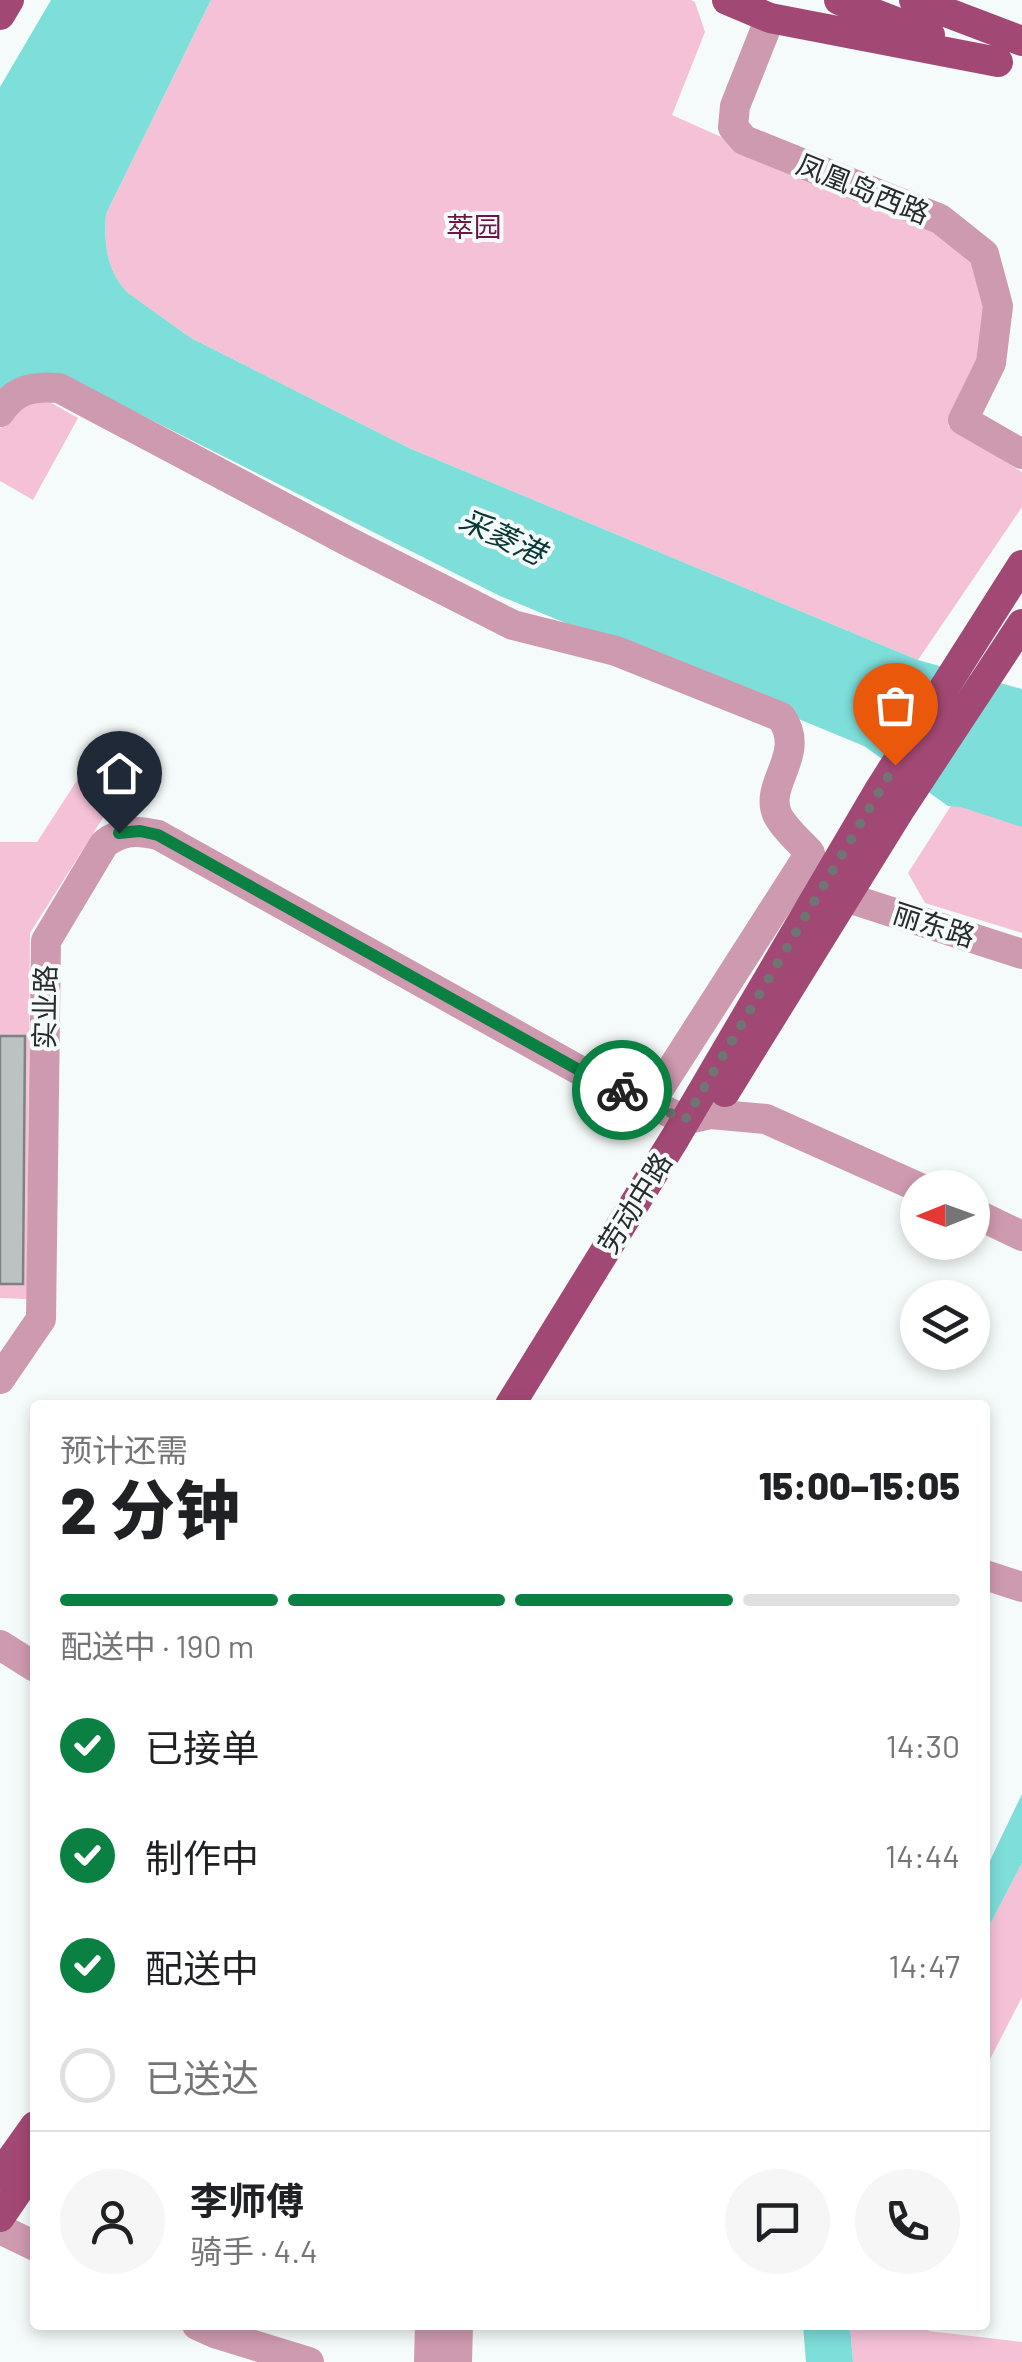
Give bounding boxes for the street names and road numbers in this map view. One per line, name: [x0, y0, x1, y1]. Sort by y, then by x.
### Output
street label: 凤凰岛西路: [792, 146, 935, 230]
street label: 丽东路: [889, 895, 980, 953]
street label: 实业路: [26, 965, 62, 1049]
street label: 劳动中路: [590, 1146, 678, 1259]

